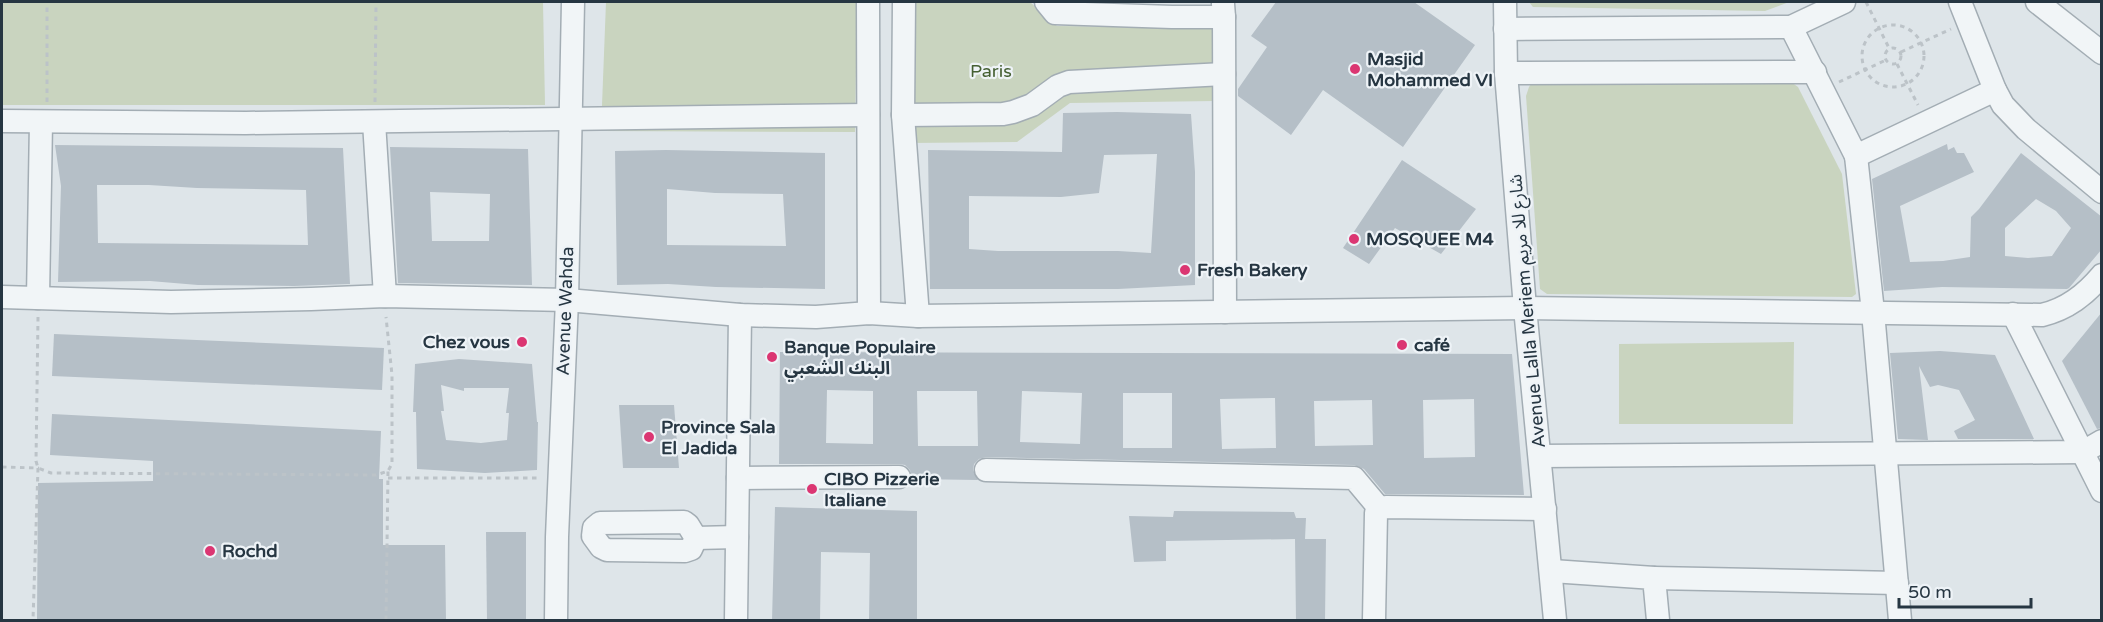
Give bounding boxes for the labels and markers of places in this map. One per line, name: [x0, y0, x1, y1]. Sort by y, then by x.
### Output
place label: Masjid Mohammed VI: [1367, 48, 1493, 91]
marker: Masjid Mohammed VI: [1348, 62, 1362, 76]
place label: MOSQUEE M4: [1366, 228, 1494, 250]
marker: MOSQUEE M4: [1347, 232, 1361, 246]
place label: Fresh Bakery: [1197, 259, 1308, 281]
marker: Fresh Bakery: [1178, 263, 1192, 277]
place label: Chez vous: [423, 331, 510, 353]
place label: café: [1414, 334, 1450, 356]
marker: Chez vous: [515, 335, 529, 349]
place label: Banque Populaire البنك الشعبي: [784, 336, 936, 382]
marker: café: [1395, 338, 1409, 352]
marker: Banque Populaire البنك الشعبي: [765, 350, 779, 364]
place label: Province Sala El Jadida: [661, 416, 776, 459]
marker: Province Sala El Jadida: [642, 430, 656, 444]
place label: CIBO Pizzerie Italiane: [824, 468, 940, 511]
marker: CIBO Pizzerie Italiane: [805, 482, 819, 496]
place label: Rochd: [222, 540, 278, 562]
marker: Rochd: [203, 544, 217, 558]

